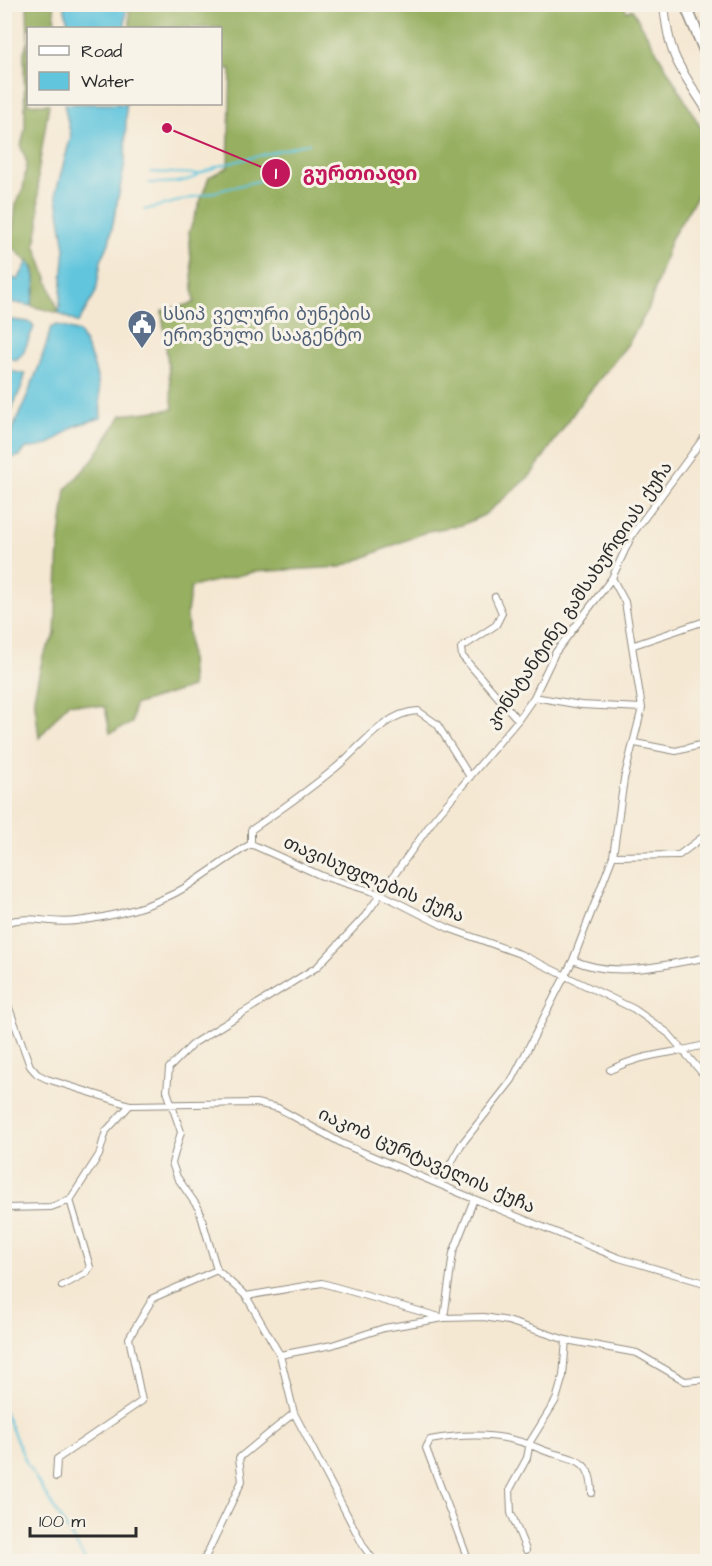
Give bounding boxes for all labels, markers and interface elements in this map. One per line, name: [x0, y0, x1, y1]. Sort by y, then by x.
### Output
legend: [27, 27, 222, 105]
text: Road: [81, 39, 122, 64]
text: Water: [81, 69, 134, 94]
callout: გურთიადი: [261, 154, 429, 192]
text: გურთიადი: [303, 160, 417, 188]
text: 1: [275, 161, 278, 186]
place label: სსიპ ველური ბუნების ეროვნული სააგენტო: [163, 302, 371, 348]
public building icon: სსიპ ველური ბუნების ეროვნული სააგენტო: [126, 308, 158, 350]
street label: კონსტანტინე გამსახურდიას ქუჩა: [480, 457, 679, 734]
street label: თავისუფლების ქუჩა: [280, 830, 468, 929]
street label: იაკობ ცურტაველის ქუჩა: [315, 1101, 539, 1220]
scale bar: [30, 1500, 136, 1538]
text: 100 m: [39, 1509, 85, 1534]

